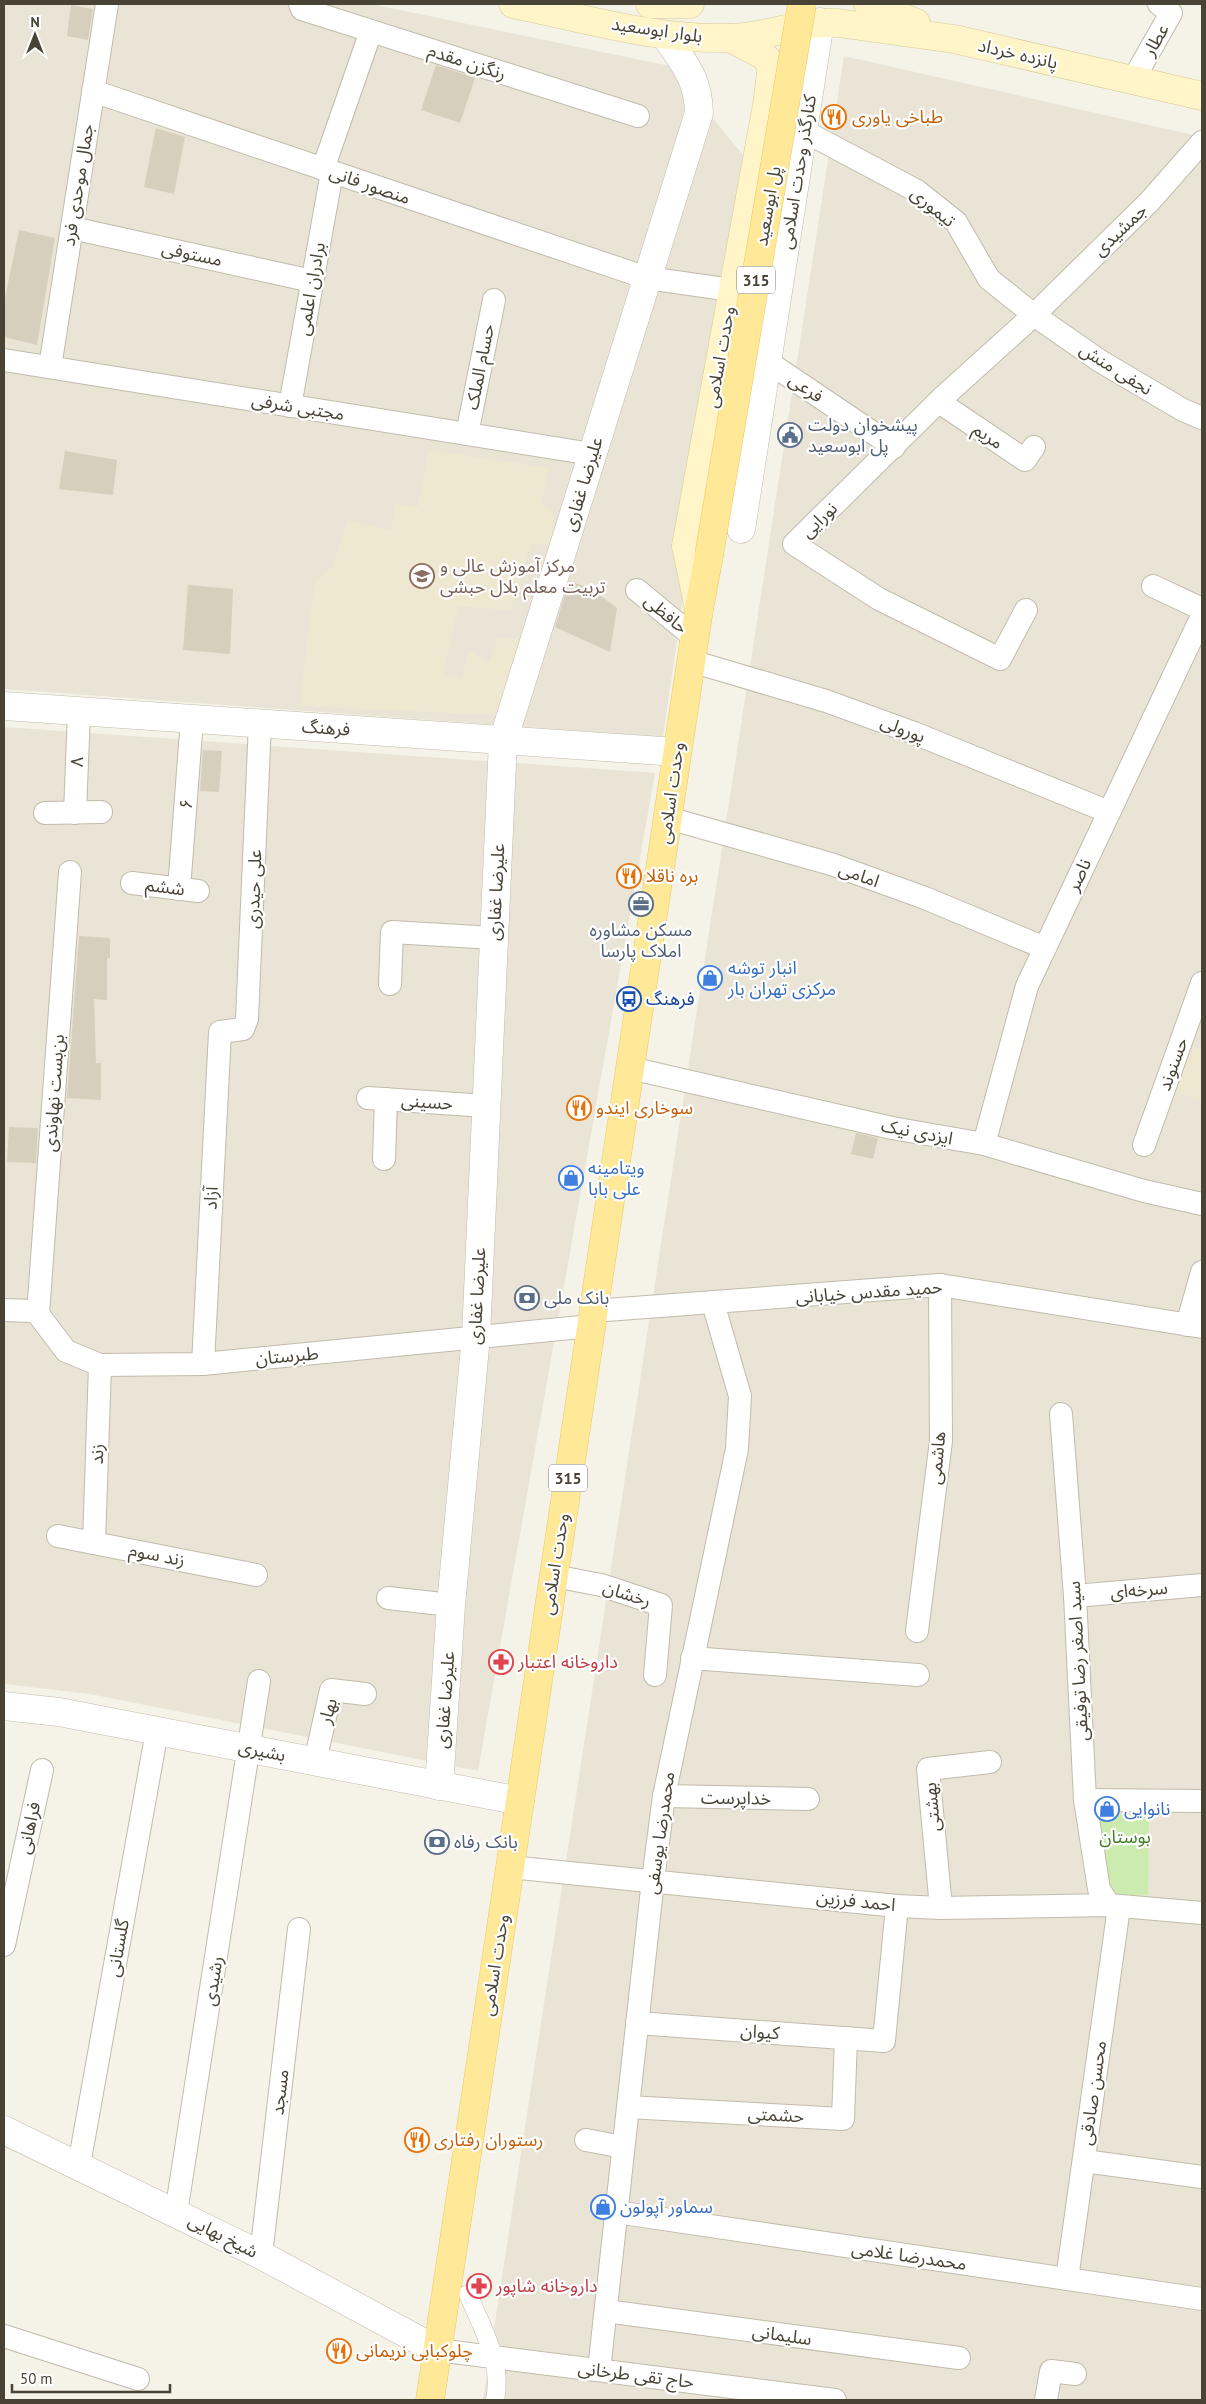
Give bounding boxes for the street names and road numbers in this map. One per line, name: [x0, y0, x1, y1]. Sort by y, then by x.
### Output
street label: بلوار ابوسعید: [610, 12, 704, 47]
street label: عطار: [1137, 19, 1174, 61]
street label: پانزده خرداد: [976, 33, 1060, 74]
street label: رنگزن مقدم: [424, 38, 509, 88]
street label: کنارگذر وحدت اسلامی: [774, 93, 821, 251]
street label: جمال موحدی فرد: [56, 122, 99, 248]
street label: منصور فانی: [327, 160, 414, 209]
street label: پل ابوسعید: [749, 164, 786, 248]
street label: تیموری: [906, 182, 960, 232]
street label: جمشیدی: [1088, 198, 1151, 261]
street label: مستوفی: [160, 236, 224, 271]
street label: برادران اعلمی: [291, 240, 330, 337]
road number: 315: [737, 266, 775, 294]
street label: وحدت اسلامی: [699, 304, 740, 410]
street label: حسام الملک: [460, 322, 502, 412]
street label: نجفی منش: [1076, 337, 1157, 400]
street label: فرعی: [784, 368, 828, 407]
street label: مجتبی شرفی: [250, 388, 346, 425]
street label: مریم: [968, 417, 1008, 456]
street label: علیرضا غفاری: [557, 434, 608, 534]
street label: نورایی: [795, 497, 842, 543]
street label: حافظی: [640, 589, 693, 638]
street label: پورولی: [877, 709, 929, 748]
street label: فرهنگ: [301, 714, 351, 741]
street label: وحدت اسلامی: [652, 740, 689, 845]
street label: ۸: [65, 756, 88, 768]
street label: ۶: [174, 798, 197, 810]
street label: علیرضا غفاری: [481, 843, 510, 941]
street label: علی حیدری: [241, 849, 266, 929]
street label: ناصر: [1061, 855, 1096, 896]
street label: امامی: [836, 857, 883, 892]
street label: ششم: [144, 873, 186, 902]
street label: بن‌بست نهاوندی: [38, 1033, 69, 1153]
street label: حسنوند: [1152, 1034, 1193, 1094]
street label: حسینی: [400, 1088, 454, 1115]
street label: ایزدی نیک: [879, 1113, 955, 1150]
street label: آزاد: [198, 1185, 223, 1210]
street label: علیرضا غفاری: [462, 1247, 491, 1345]
street label: حمید مقدس خیابانی: [795, 1275, 943, 1308]
street label: طبرستان: [254, 1341, 320, 1370]
street label: هاشمی: [923, 1430, 950, 1486]
street label: زند: [85, 1443, 108, 1465]
road number: 315: [549, 1465, 587, 1492]
street label: وحدت اسلامی: [535, 1511, 574, 1616]
street label: زند سوم: [127, 1538, 187, 1574]
street label: رخشان: [600, 1575, 654, 1612]
street label: سرخه‌ای: [1109, 1576, 1169, 1603]
street label: سید اصغر رضا توفیقی: [1062, 1580, 1093, 1742]
street label: علیرضا غفاری: [430, 1651, 459, 1749]
street label: بهار: [313, 1695, 342, 1727]
street label: بشیری: [237, 1735, 288, 1766]
street label: محمدرضا یوسفی: [640, 1770, 679, 1896]
street label: بهشتی: [918, 1782, 945, 1833]
street label: خداپرست: [701, 1785, 771, 1810]
street label: فراهانی: [12, 1800, 45, 1856]
street label: احمد فرزین: [815, 1885, 897, 1916]
street label: وحدت اسلامی: [475, 1912, 514, 2017]
street label: گلستانی: [101, 1917, 134, 1979]
street label: رشیدی: [197, 1954, 228, 2007]
street label: کیوان: [740, 2019, 781, 2044]
street label: محسن صادقی: [1074, 2039, 1111, 2147]
street label: مسجد: [265, 2068, 294, 2116]
street label: حشمتی: [747, 2102, 805, 2127]
street label: شیخ بهایی: [184, 2208, 262, 2265]
street label: محمدرضا غلامی: [850, 2236, 968, 2275]
street label: سلیمانی: [751, 2319, 813, 2350]
street label: حاج تقی طرخانی: [576, 2356, 696, 2395]

